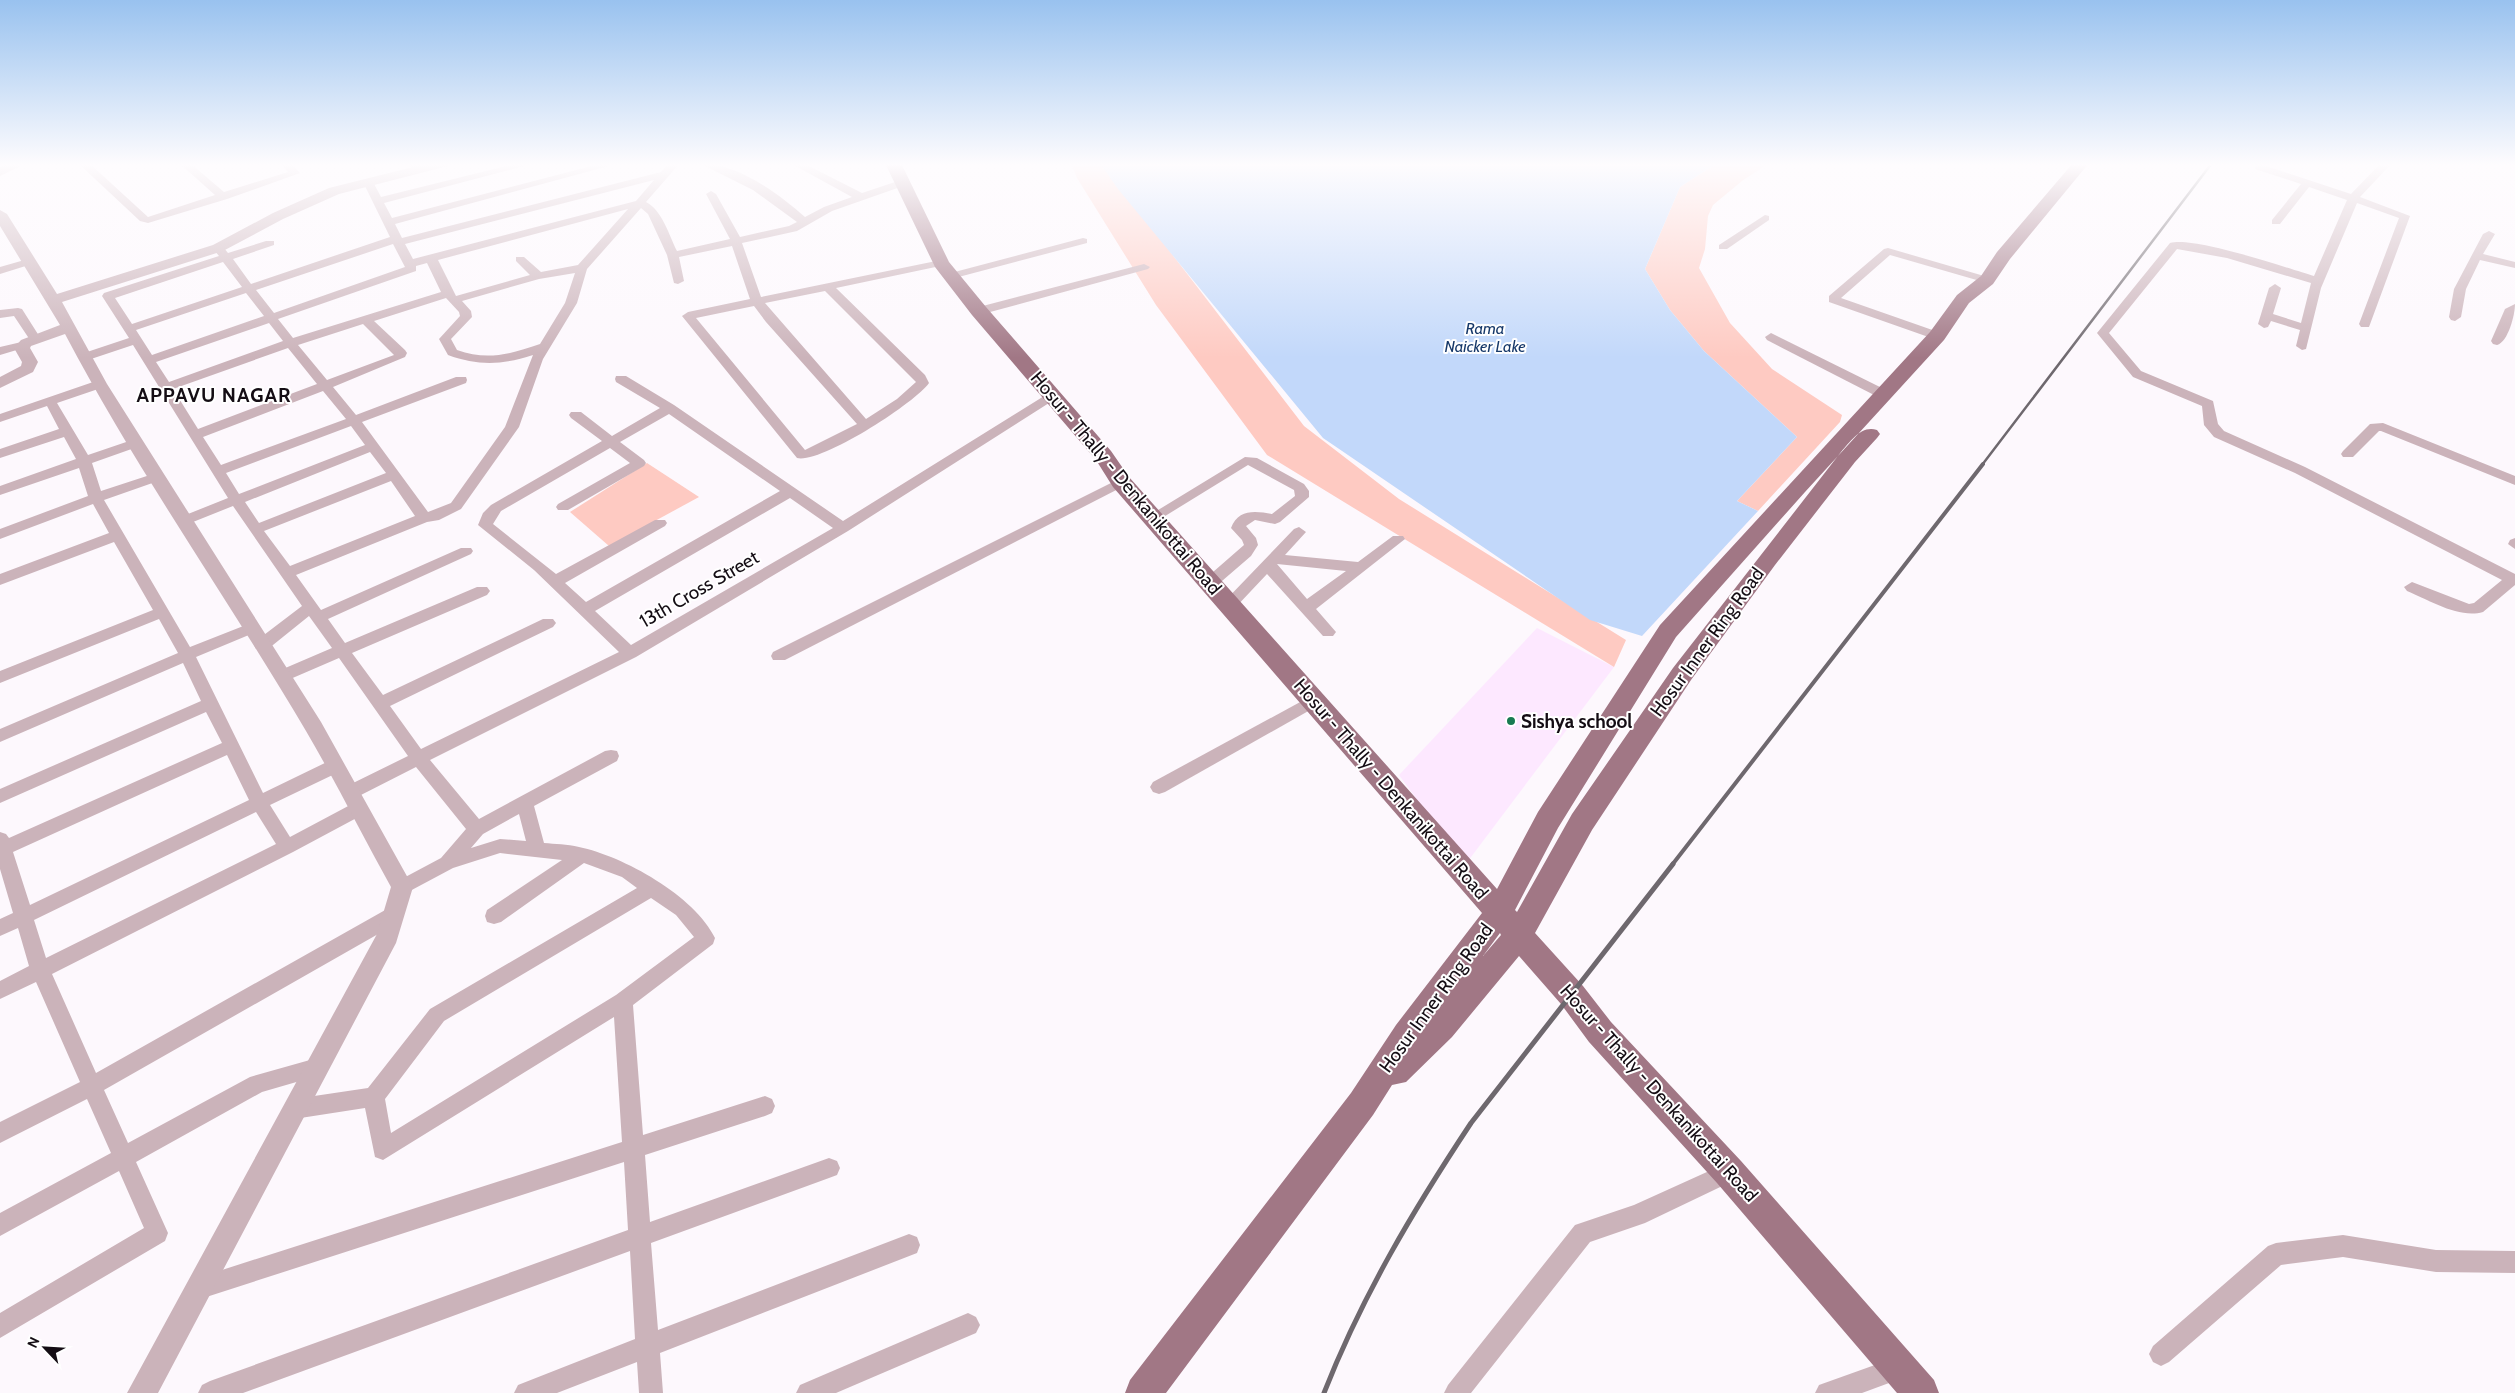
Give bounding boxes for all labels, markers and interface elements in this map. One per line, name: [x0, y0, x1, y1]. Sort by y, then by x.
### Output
water label: Rama Naicker Lake: [1444, 319, 1526, 356]
street label: Hosur - Thally - Denkanikottai Road: [1026, 367, 1226, 599]
district label: APPAVU NAGAR: [136, 383, 292, 407]
street label: 13th Cross Street: [635, 545, 763, 632]
street label: Hosur Inner Ring Road: [1645, 563, 1769, 721]
street label: Hosur - Thally - Denkanikottai Road: [1289, 674, 1493, 904]
place label: Sishya school: [1521, 710, 1632, 733]
marker: Sishya school: [1505, 715, 1517, 727]
street label: Hosur Inner Ring Road: [1374, 919, 1498, 1077]
street label: Hosur - Thally - Denkanikottai Road: [1555, 980, 1763, 1206]
north arrow: [20, 1323, 70, 1373]
text: N: [23, 1334, 43, 1351]

